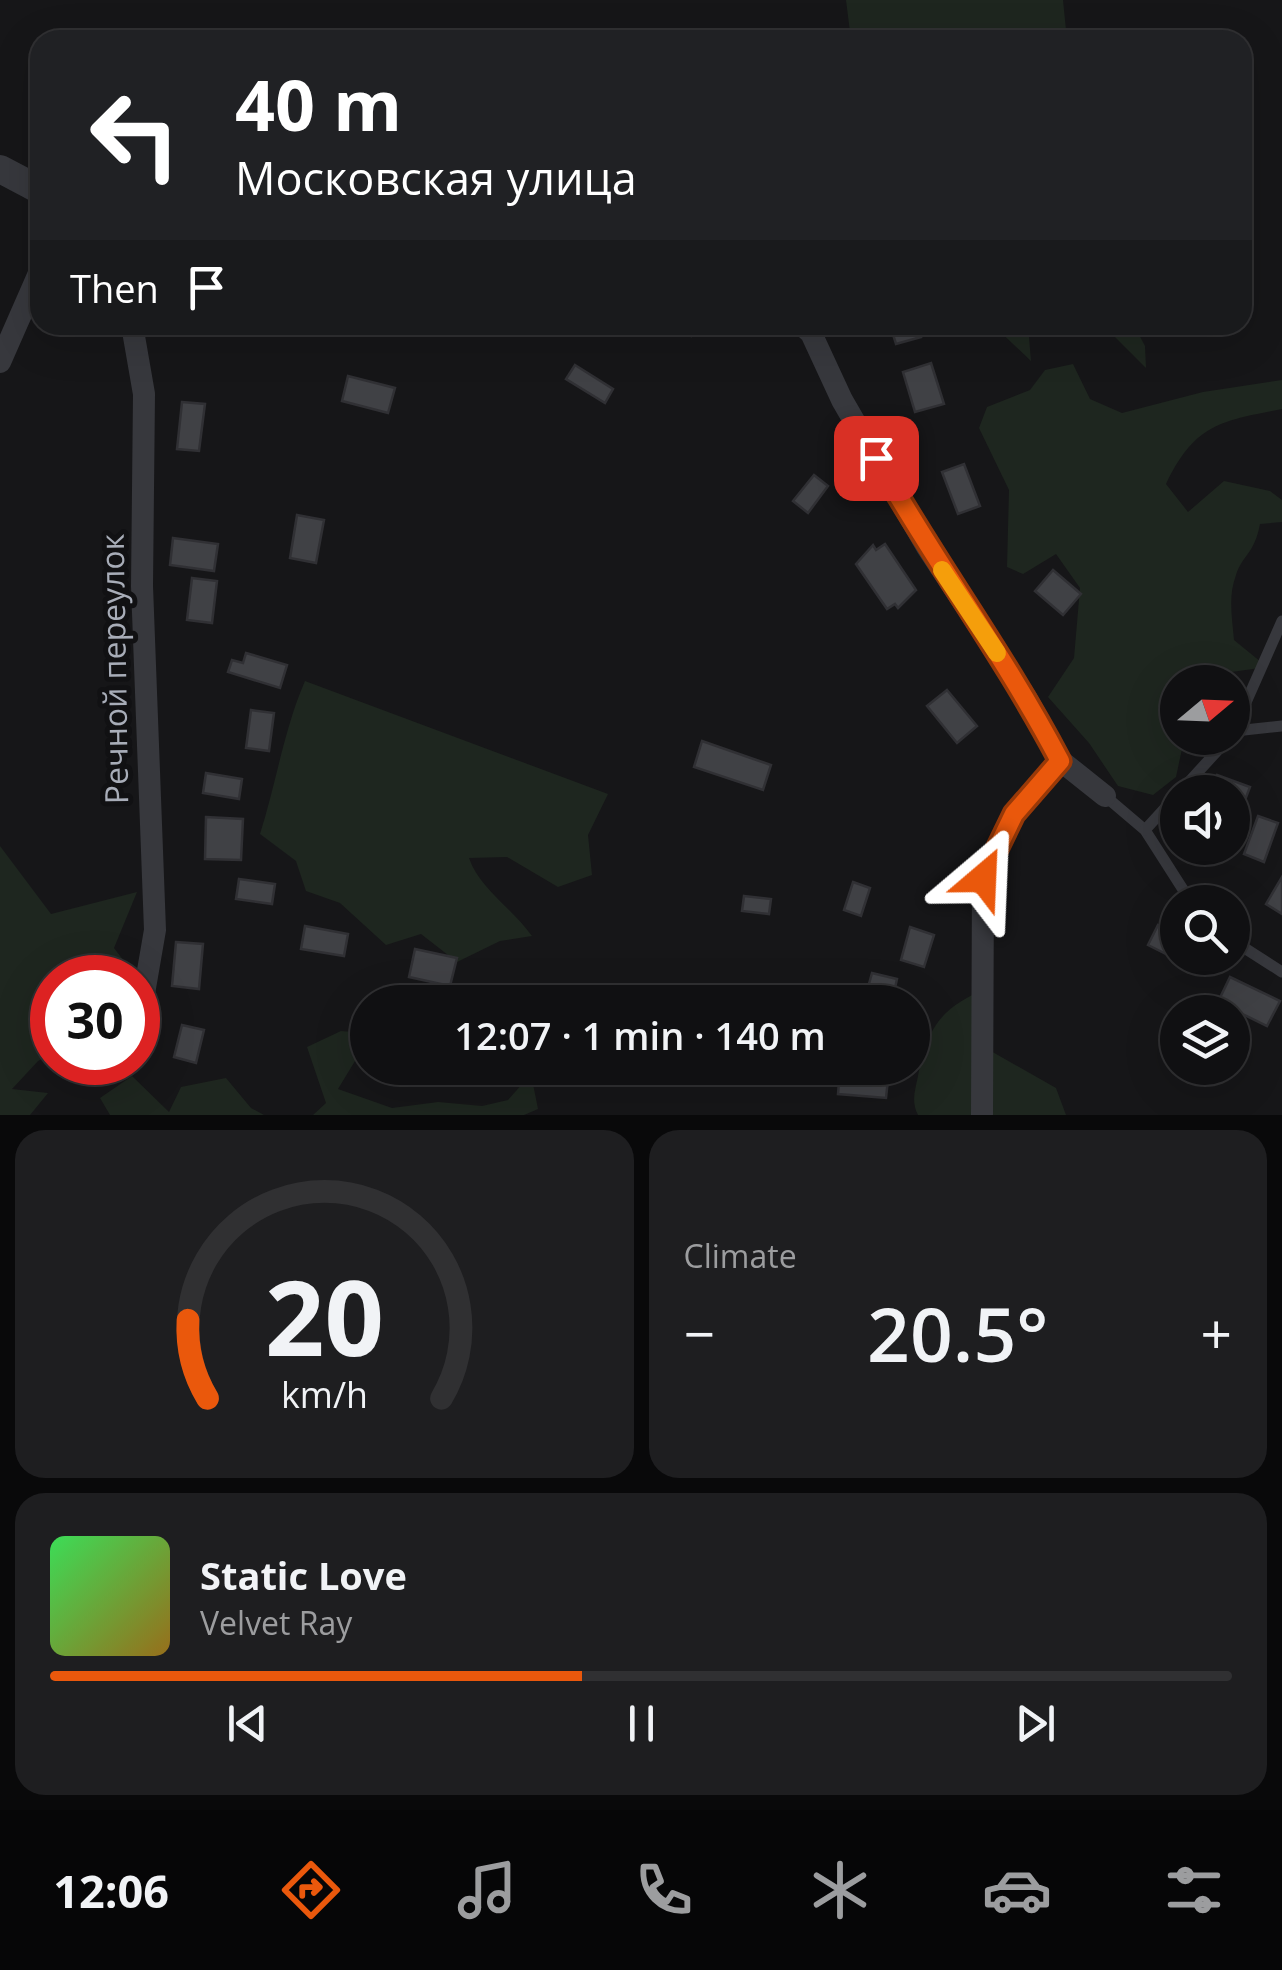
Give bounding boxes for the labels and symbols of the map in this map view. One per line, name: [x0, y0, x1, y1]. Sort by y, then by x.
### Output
pin: [834, 416, 919, 501]
street label: Речной переулок: [90, 533, 137, 805]
north arrow: [1160, 665, 1250, 755]
position arrow: [931, 826, 1035, 930]
speed limit sign: 30: [30, 955, 160, 1085]

